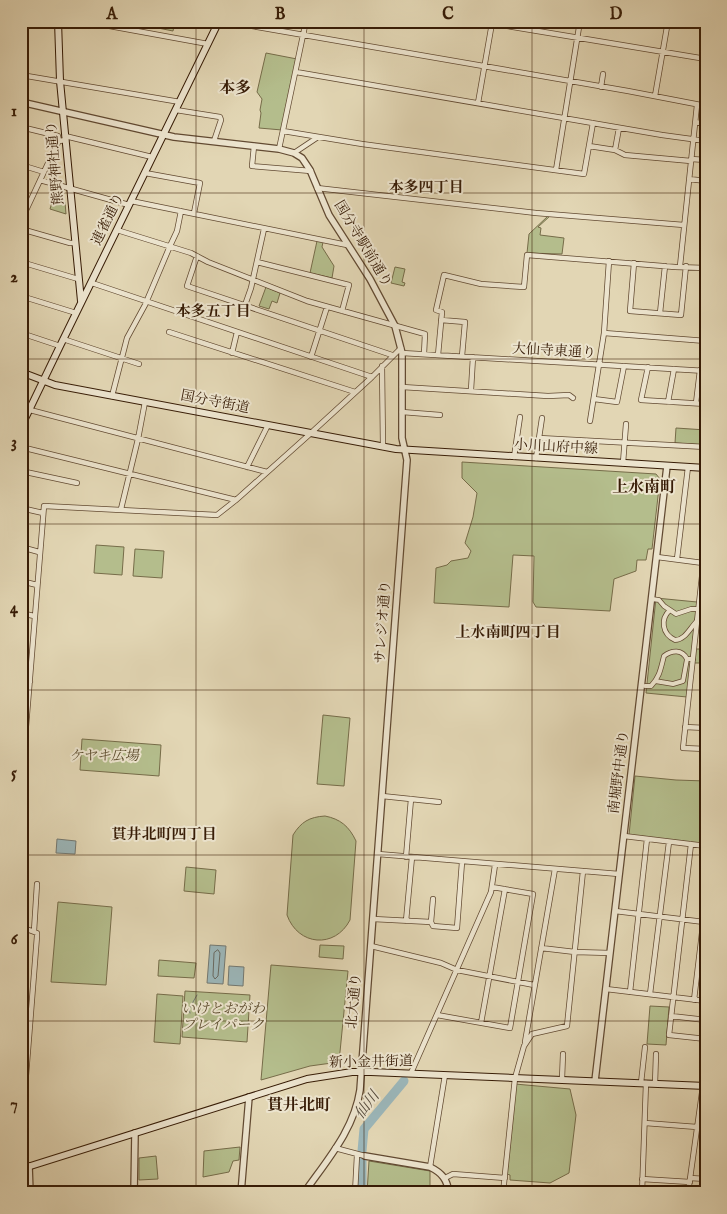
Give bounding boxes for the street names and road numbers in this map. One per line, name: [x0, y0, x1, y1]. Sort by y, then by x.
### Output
street label: 熊野神社通り: [42, 120, 68, 206]
street label: 連雀通り: [88, 190, 128, 248]
street label: 国分寺駅前通り: [330, 197, 396, 291]
street label: 大仙寺東通り: [512, 340, 596, 362]
street label: 国分寺街道: [179, 386, 251, 418]
street label: 小川山府中線: [514, 436, 598, 458]
street label: サレジオ通り: [371, 580, 395, 664]
street label: 南堀野中通り: [605, 729, 633, 815]
street label: 北大通り: [343, 972, 365, 1030]
street label: 新小金井街道: [329, 1052, 413, 1072]

